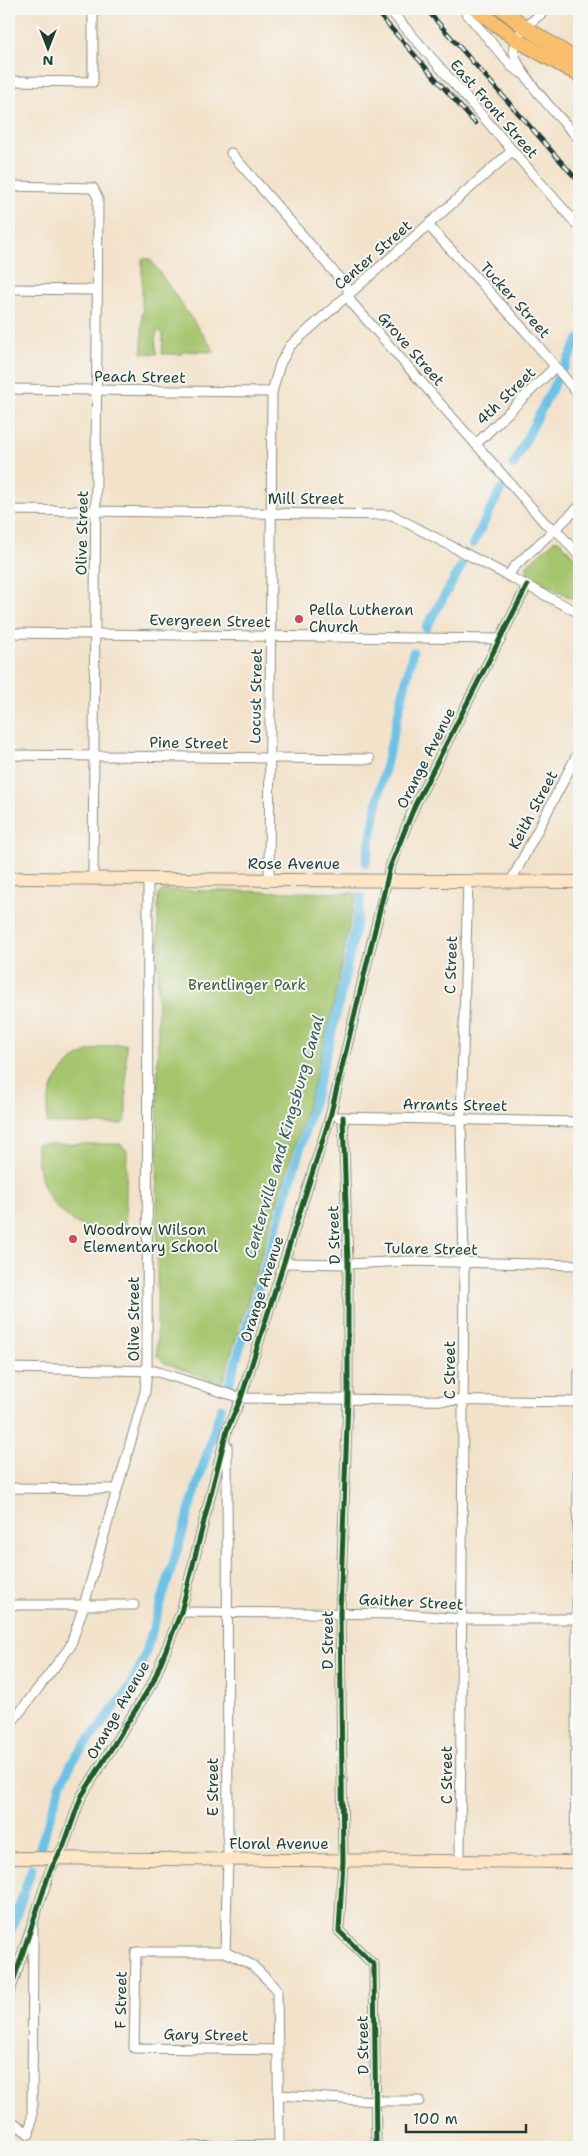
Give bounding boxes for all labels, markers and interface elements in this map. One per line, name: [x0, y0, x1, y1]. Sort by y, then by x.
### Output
north arrow: [22, 22, 72, 72]
text: N: [42, 52, 54, 70]
street label: East Front Street: [445, 55, 543, 163]
street label: Center Street: [330, 216, 416, 294]
street label: Tucker Street: [475, 258, 555, 342]
street label: Grove Street: [373, 308, 449, 390]
street label: 4th Street: [472, 363, 540, 429]
street label: Peach Street: [94, 366, 186, 388]
street label: Mill Street: [268, 489, 344, 509]
street label: Olive Street: [71, 490, 93, 576]
place label: Pella Lutheran Church: [309, 600, 413, 637]
street label: Evergreen Street: [149, 610, 271, 632]
marker: Pella Lutheran Church: [293, 613, 305, 625]
street label: Locust Street: [245, 648, 267, 744]
street label: Orange Avenue: [392, 704, 460, 812]
street label: Pine Street: [149, 732, 229, 754]
street label: Keith Street: [504, 767, 562, 853]
street label: Rose Avenue: [248, 854, 340, 874]
street label: C Street: [440, 935, 462, 995]
park label: Brentlinger Park: [188, 975, 306, 995]
water label: Centerville and Kingsburg Canal: [239, 1013, 329, 1261]
street label: Arrants Street: [402, 1094, 508, 1116]
street label: D Street: [323, 1205, 345, 1265]
place label: Woodrow Wilson Elementary School: [83, 1220, 219, 1257]
marker: Woodrow Wilson Elementary School: [67, 1233, 79, 1245]
street label: Orange Avenue: [235, 1233, 289, 1345]
street label: Tulare Street: [384, 1238, 478, 1260]
street label: Olive Street: [124, 1276, 144, 1362]
street label: C Street: [440, 1341, 460, 1399]
street label: Gaither Street: [358, 1589, 464, 1615]
street label: D Street: [318, 1610, 338, 1670]
street label: Orange Avenue: [82, 1657, 154, 1763]
street label: C Street: [437, 1746, 457, 1804]
street label: E Street: [203, 1758, 223, 1816]
street label: Floral Avenue: [229, 1834, 329, 1854]
street label: F Street: [110, 1971, 132, 2029]
street label: D Street: [352, 2015, 374, 2075]
street label: Gary Street: [163, 2024, 249, 2046]
scale bar: [406, 2101, 526, 2133]
text: 100 m: [413, 2109, 458, 2129]

